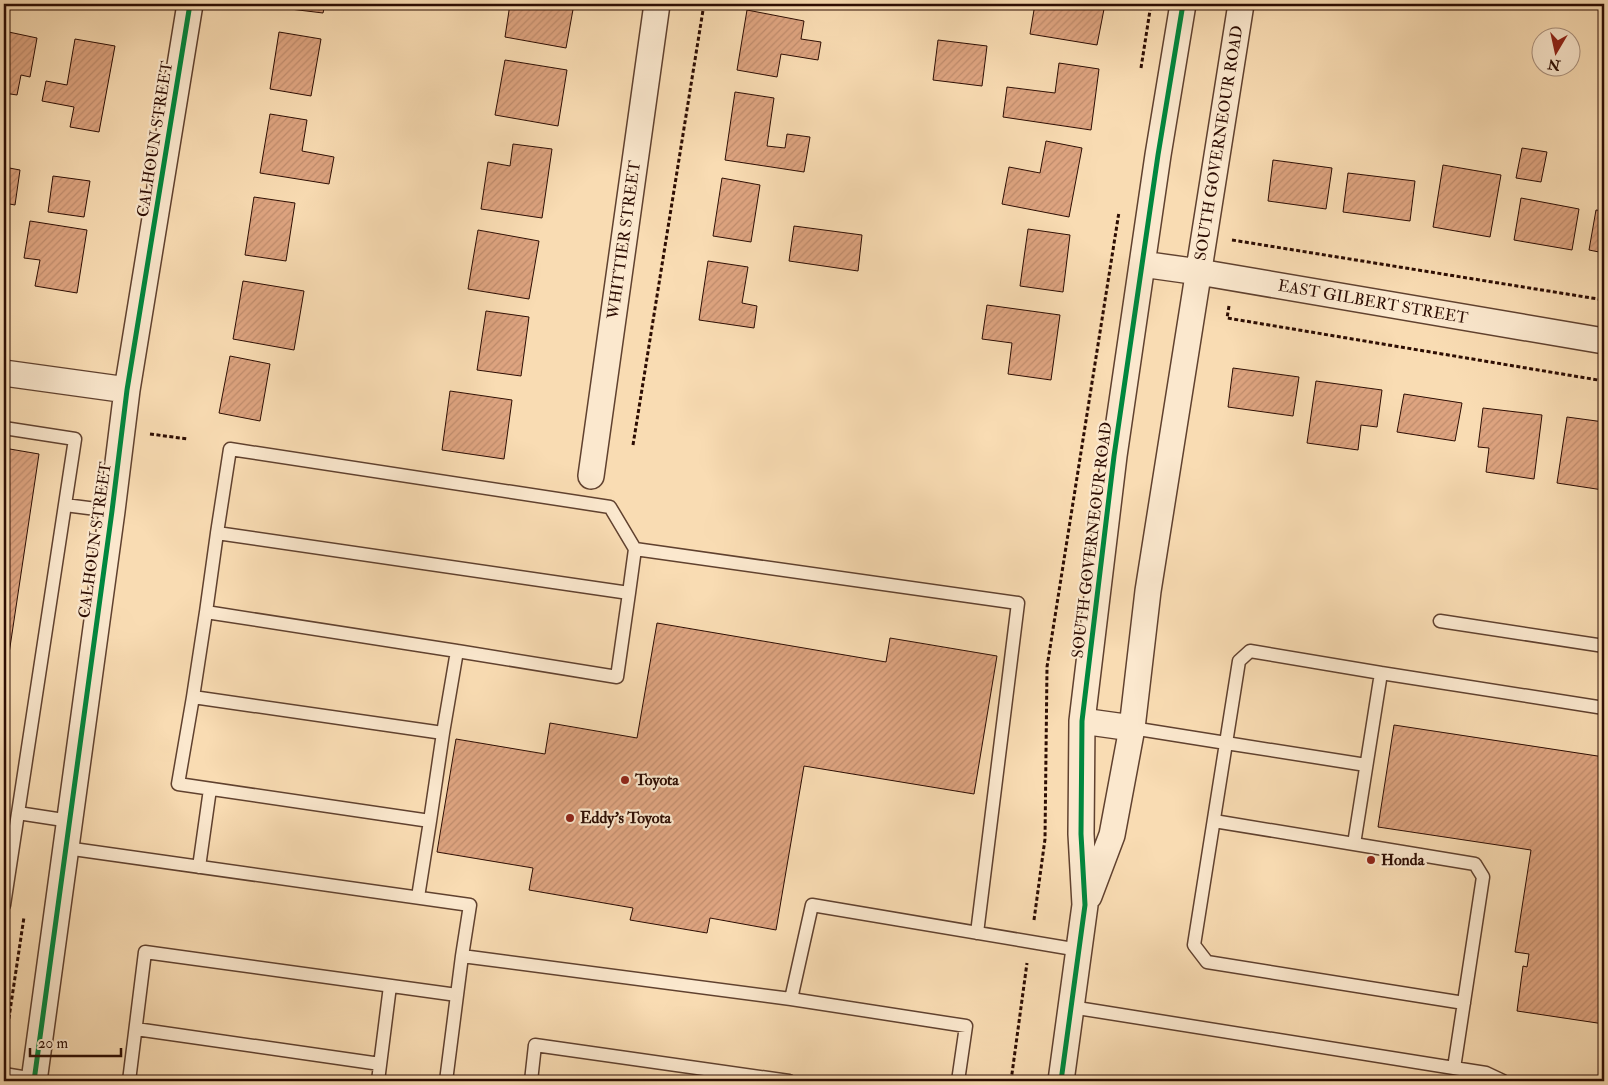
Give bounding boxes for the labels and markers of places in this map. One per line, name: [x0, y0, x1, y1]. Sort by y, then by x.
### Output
place label: Toyota: [634, 770, 679, 791]
marker: Toyota: [619, 774, 631, 786]
place label: Eddy's Toyota: [580, 808, 672, 829]
marker: Eddy's Toyota: [564, 812, 576, 824]
place label: Honda: [1381, 850, 1425, 870]
marker: Honda: [1365, 854, 1377, 866]

